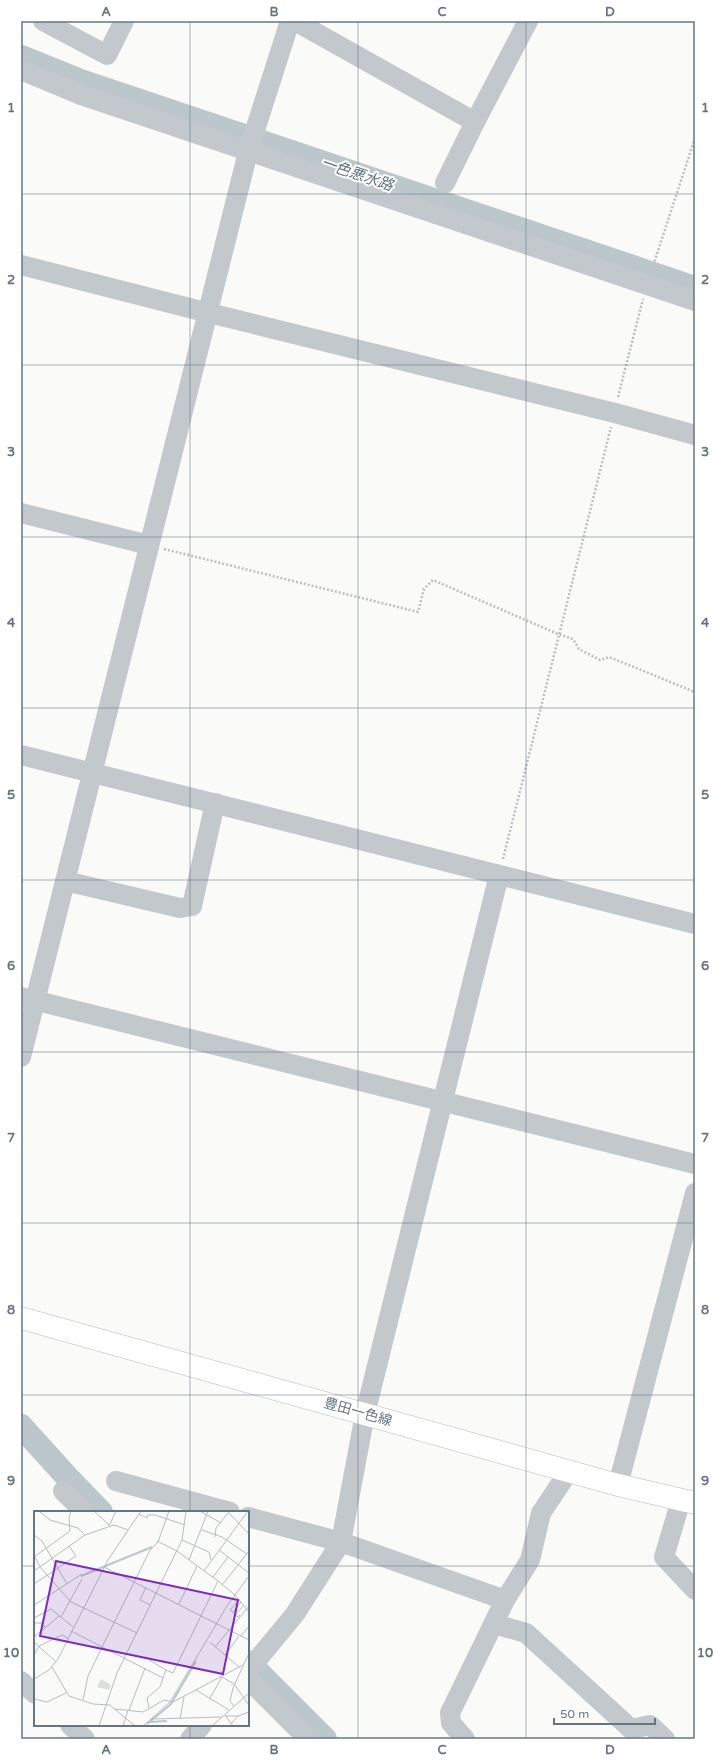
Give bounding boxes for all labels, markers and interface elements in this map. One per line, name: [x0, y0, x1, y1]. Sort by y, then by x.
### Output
text: A: [101, 4, 111, 20]
text: B: [269, 4, 279, 20]
text: C: [437, 4, 447, 20]
text: D: [605, 4, 615, 20]
text: 1: [7, 100, 15, 116]
text: 1: [701, 100, 709, 116]
water label: 一色悪水路: [319, 153, 397, 195]
text: 2: [7, 272, 15, 288]
text: 2: [701, 272, 709, 288]
text: 3: [7, 444, 15, 460]
text: 3: [701, 444, 709, 460]
text: 4: [7, 615, 16, 631]
text: 4: [701, 615, 710, 631]
text: 5: [7, 787, 15, 803]
text: 5: [701, 787, 709, 803]
text: 6: [7, 958, 15, 974]
text: 6: [701, 958, 709, 974]
text: 7: [7, 1130, 15, 1146]
text: 7: [701, 1130, 709, 1146]
text: 8: [7, 1302, 15, 1318]
text: 8: [701, 1302, 709, 1318]
street label: 豊田一色線: [322, 1394, 394, 1430]
text: 9: [7, 1473, 15, 1489]
text: 9: [701, 1473, 709, 1489]
inset map: [34, 1511, 249, 1726]
text: 10: [3, 1645, 19, 1661]
text: 10: [697, 1645, 713, 1661]
scale bar: [554, 1700, 655, 1726]
text: 50 m: [560, 1707, 589, 1721]
text: A: [101, 1742, 111, 1758]
text: B: [269, 1742, 279, 1758]
text: C: [437, 1742, 447, 1758]
text: D: [605, 1742, 615, 1758]

